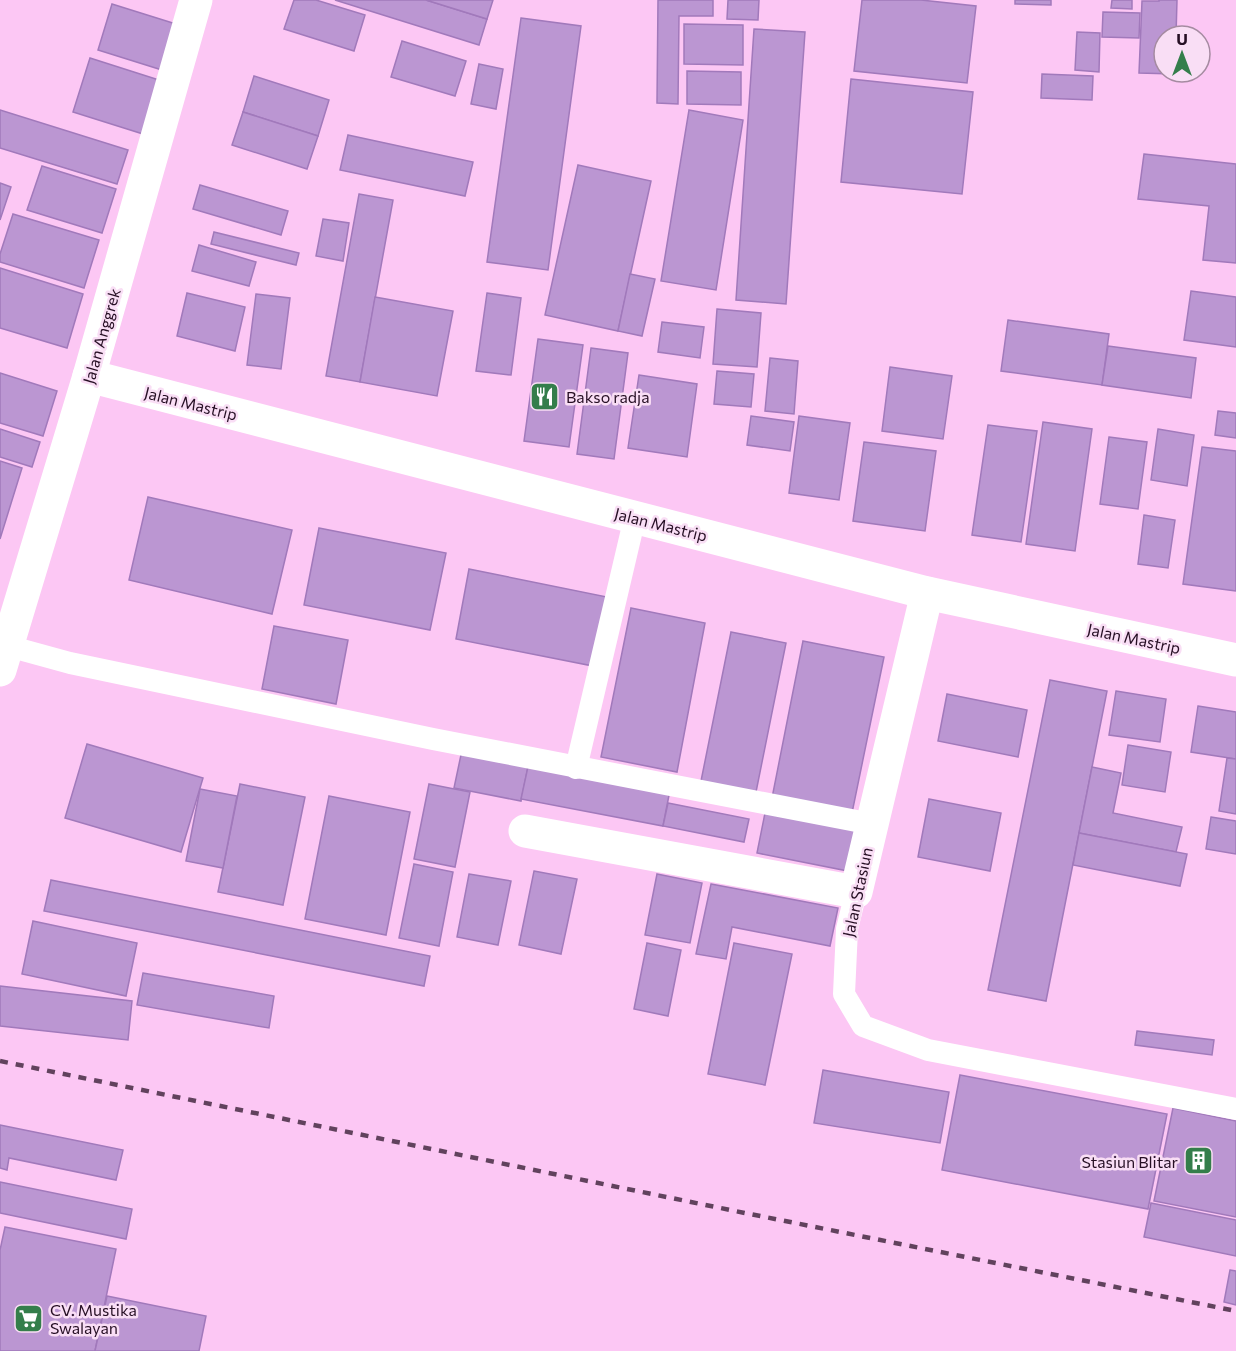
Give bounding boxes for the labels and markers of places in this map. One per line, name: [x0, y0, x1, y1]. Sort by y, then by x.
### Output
restaurant icon: Bakso radja: [529, 380, 561, 412]
place label: Bakso radja: [566, 387, 650, 406]
building icon: Stasiun Blitar: [1183, 1145, 1215, 1177]
place label: Stasiun Blitar: [1081, 1152, 1179, 1171]
place label: CV. Mustika Swalayan: [50, 1300, 137, 1337]
supermarket icon: CV. Mustika Swalayan: [13, 1302, 45, 1334]

